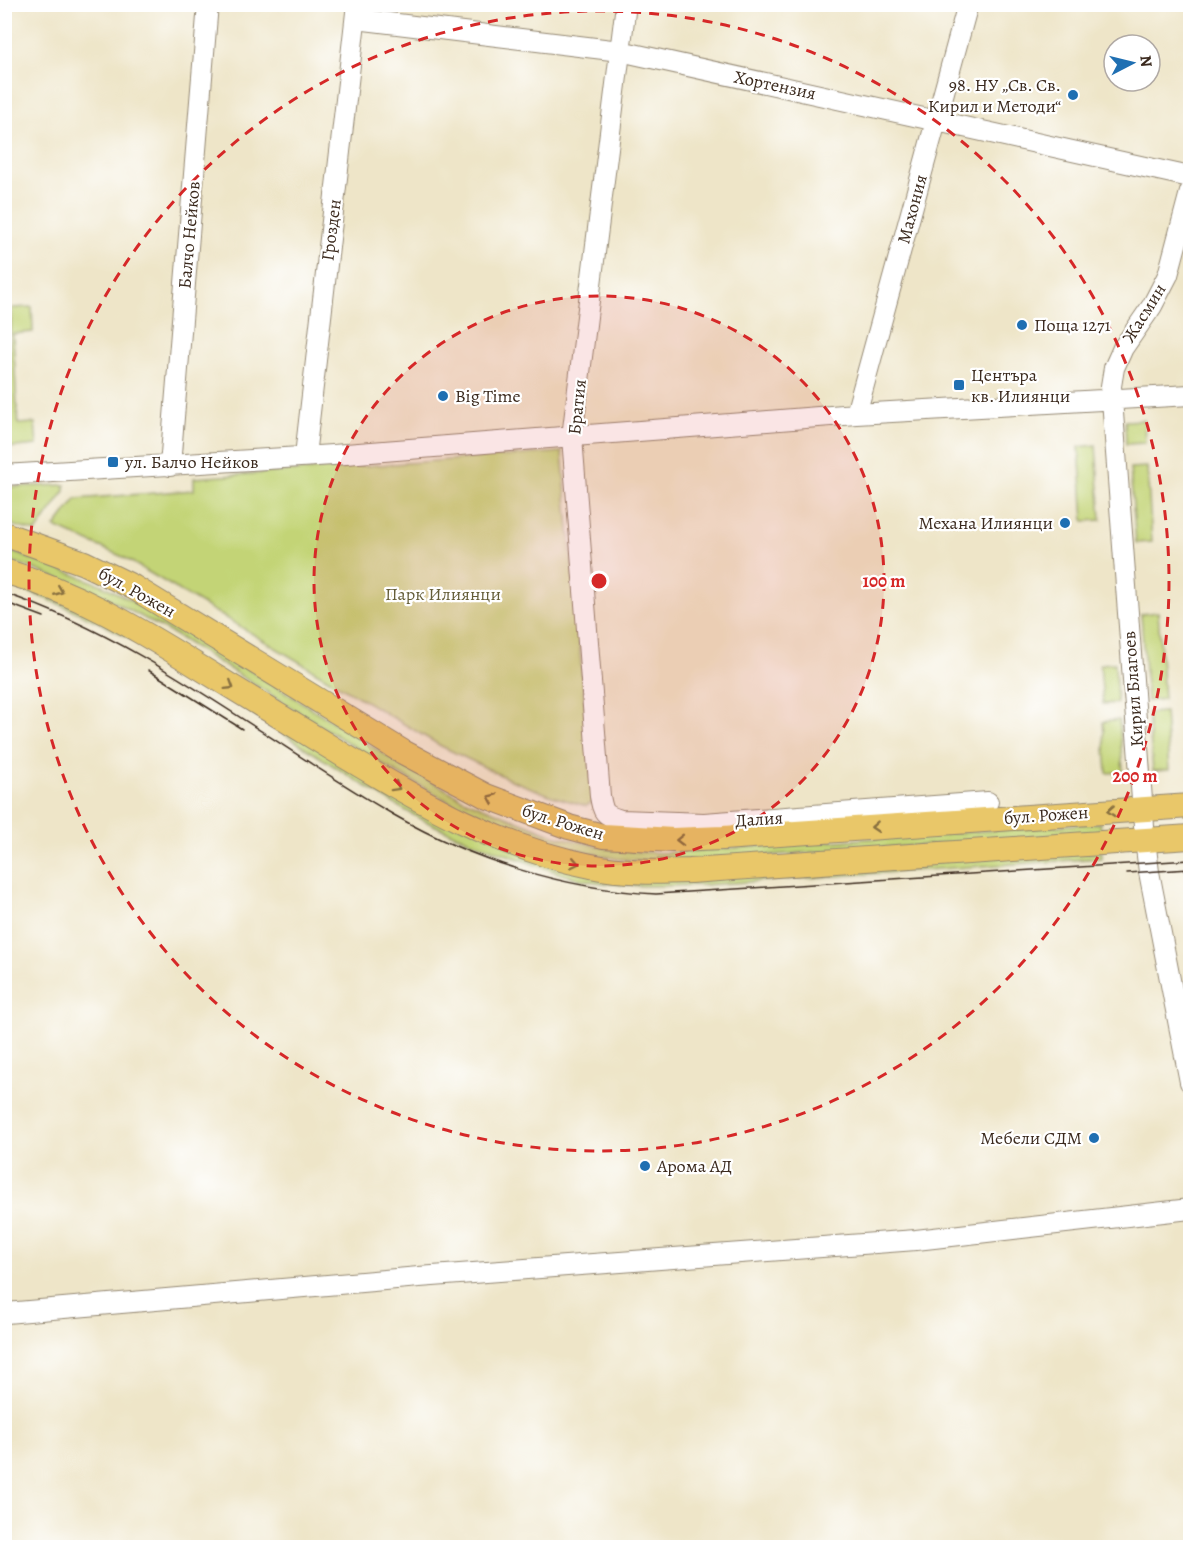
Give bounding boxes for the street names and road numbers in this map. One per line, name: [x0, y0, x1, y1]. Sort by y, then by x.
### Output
street label: Хортензия: [732, 65, 818, 105]
street label: Махония: [891, 172, 933, 246]
street label: Балчо Нейков: [172, 180, 206, 290]
street label: Грозден: [315, 198, 347, 262]
street label: Жасмин: [1116, 279, 1172, 347]
street label: Братия: [562, 378, 592, 436]
street label: бул. Рожен: [94, 561, 180, 623]
street label: Кирил Благоев: [1117, 630, 1149, 748]
street label: бул. Рожен: [519, 798, 607, 846]
street label: бул. Рожен: [1003, 800, 1089, 830]
street label: Далия: [734, 805, 784, 833]

